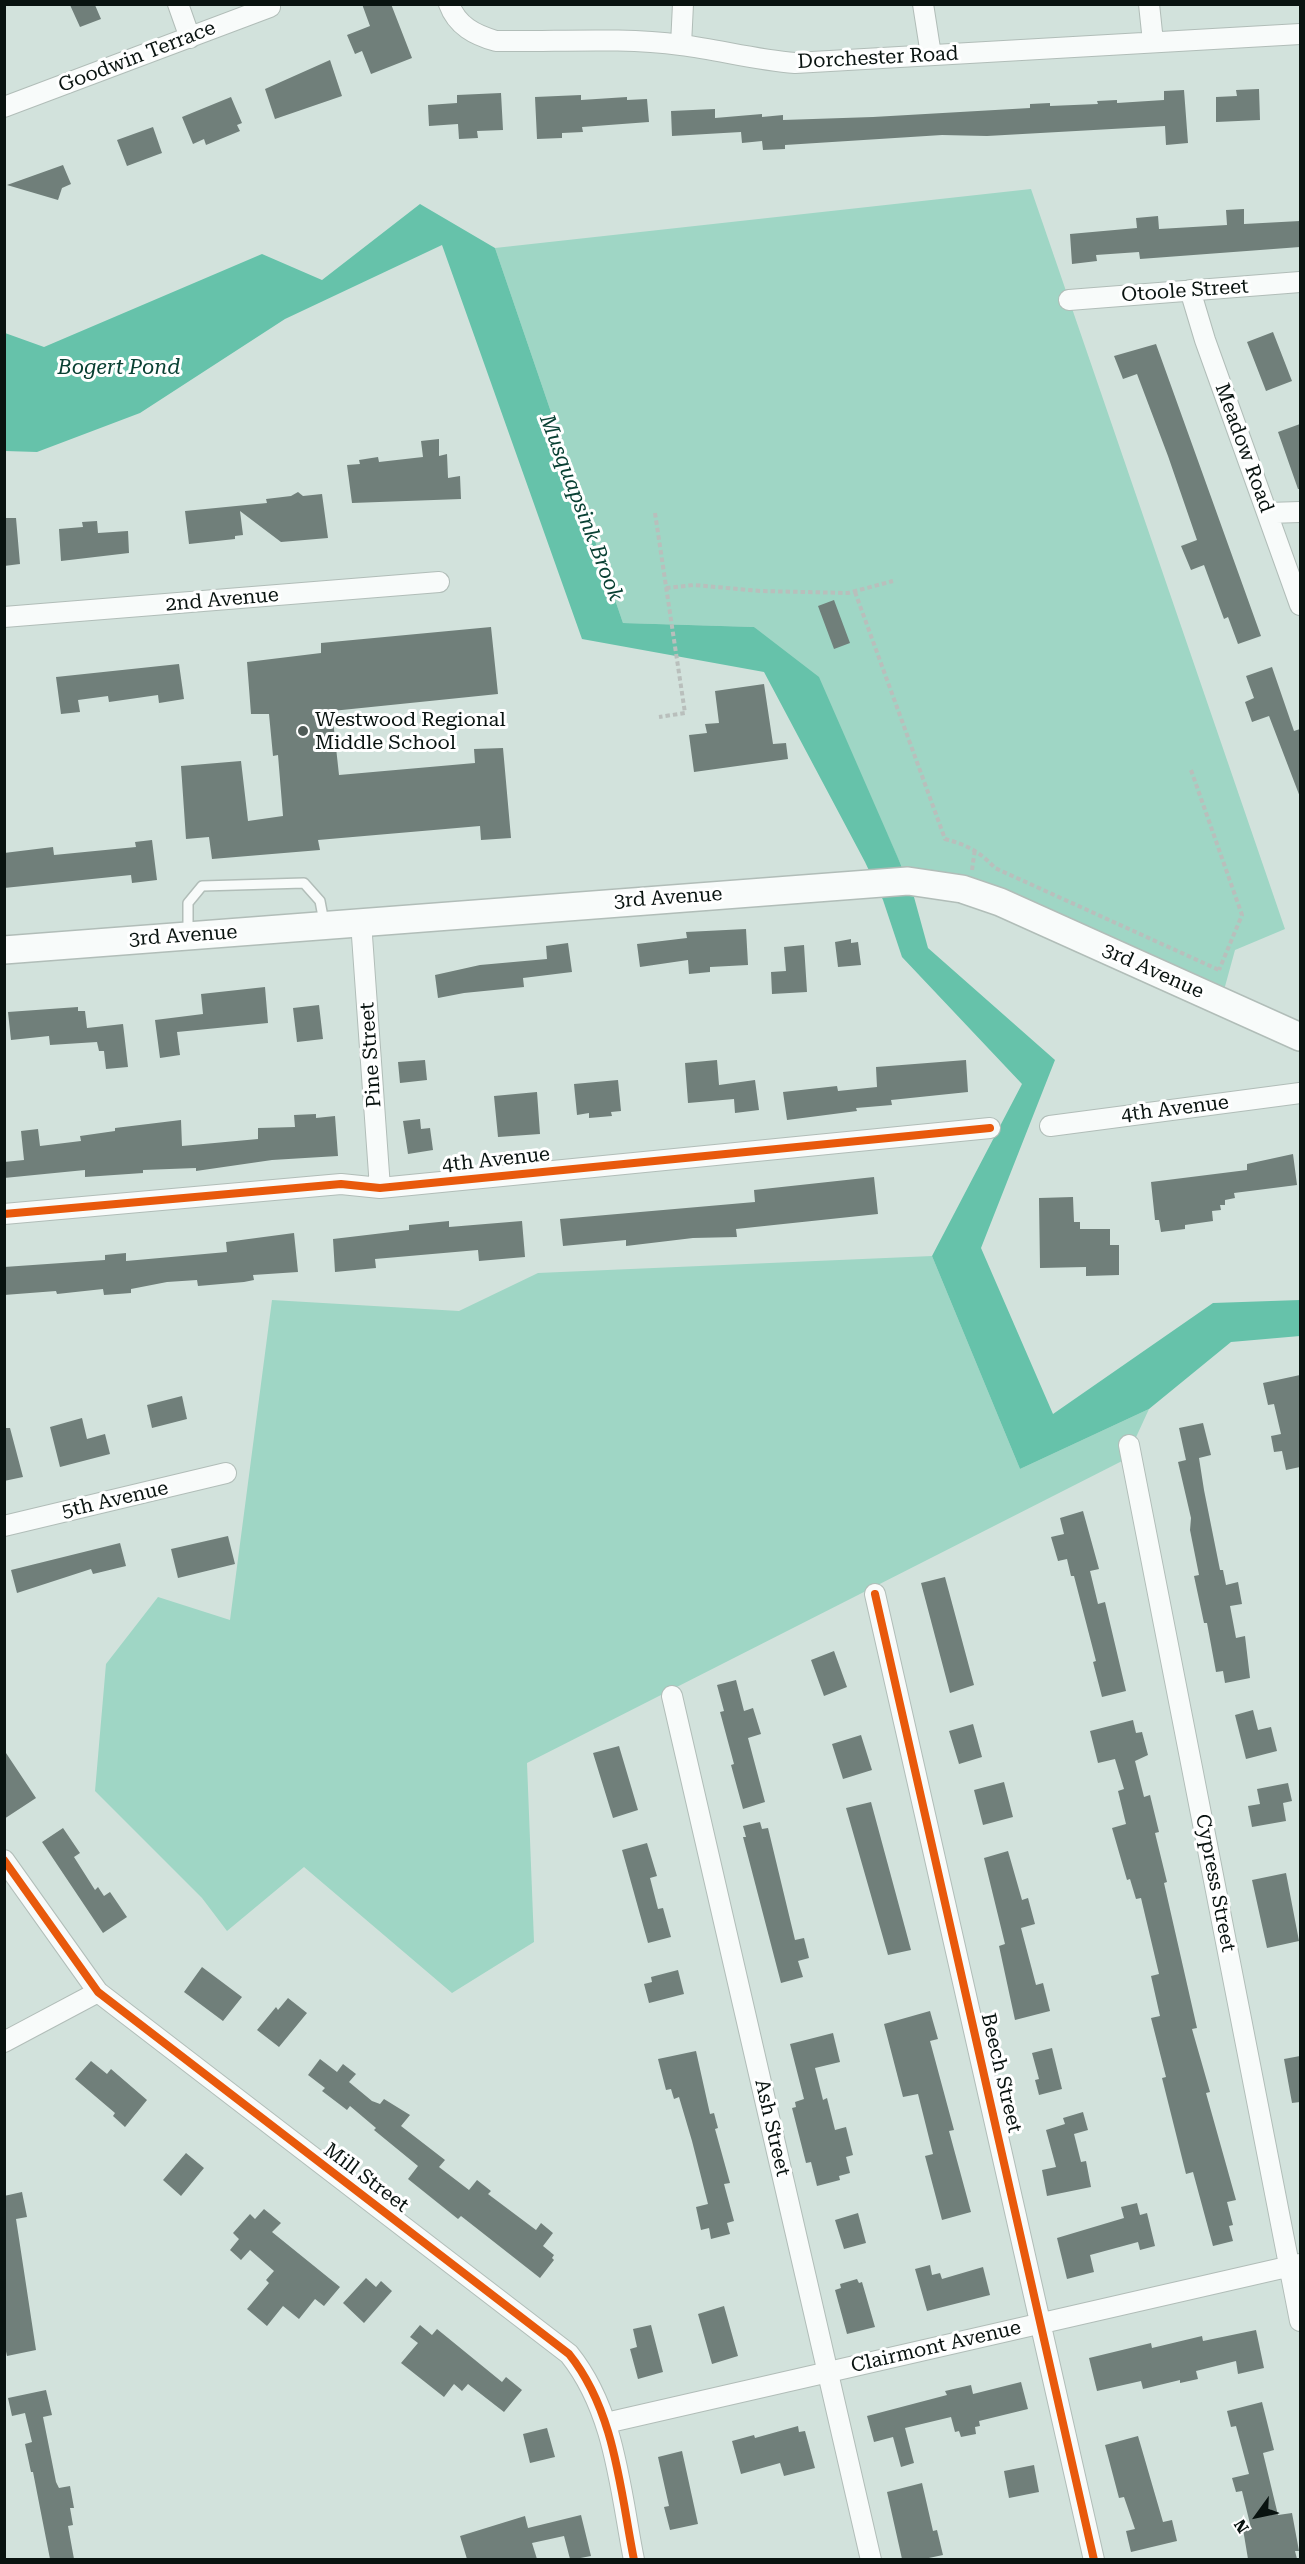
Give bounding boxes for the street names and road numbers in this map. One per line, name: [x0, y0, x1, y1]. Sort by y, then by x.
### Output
street label: Goodwin Terrace: [55, 16, 219, 98]
street label: Dorchester Road: [797, 42, 959, 74]
street label: Otoole Street: [1121, 275, 1249, 307]
street label: Meadow Road: [1209, 380, 1279, 516]
street label: 2nd Avenue: [164, 583, 280, 617]
street label: 3rd Avenue: [613, 882, 723, 914]
street label: 3rd Avenue: [128, 920, 238, 952]
street label: 3rd Avenue: [1098, 938, 1208, 1004]
street label: Pine Street: [355, 1001, 387, 1109]
street label: 4th Avenue: [1120, 1090, 1230, 1128]
street label: 4th Avenue: [441, 1142, 551, 1178]
street label: 5th Avenue: [60, 1476, 170, 1524]
street label: Cypress Street: [1190, 1812, 1240, 1954]
street label: Beech Street: [976, 2011, 1026, 2135]
street label: Ash Street: [749, 2077, 795, 2179]
street label: Mill Street: [319, 2138, 413, 2218]
street label: Clairmont Avenue: [849, 2316, 1023, 2378]

